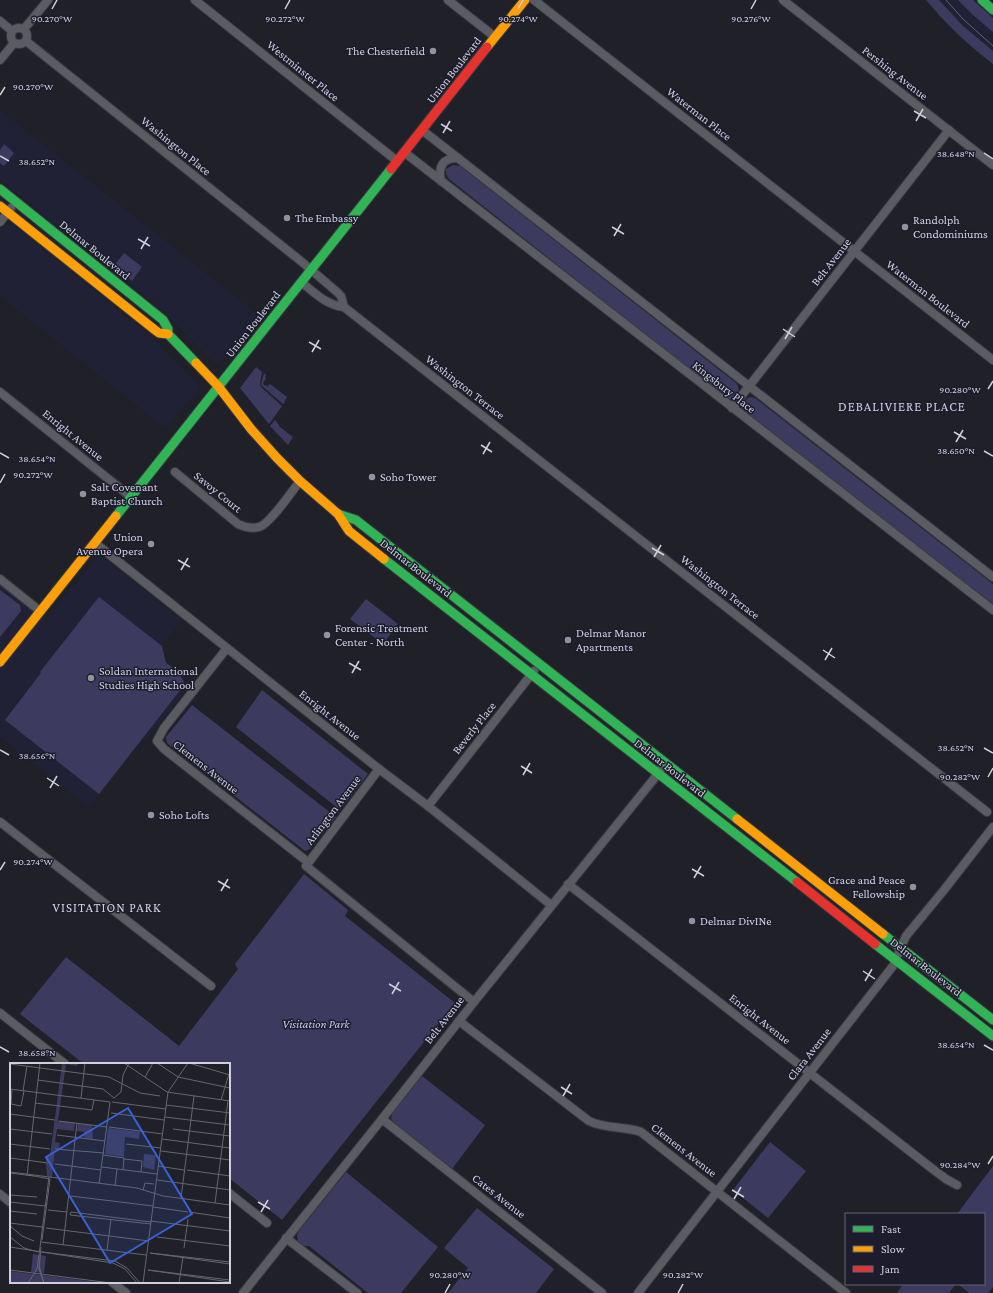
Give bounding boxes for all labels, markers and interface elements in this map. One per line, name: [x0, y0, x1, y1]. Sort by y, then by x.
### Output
text: 90.270°W: [32, 13, 73, 24]
text: 90.272°W: [265, 13, 306, 24]
text: 90.274°W: [498, 13, 539, 24]
text: 90.276°W: [731, 13, 772, 24]
street label: Union Boulevard: [424, 33, 485, 106]
street label: Westminster Place: [264, 38, 342, 104]
street label: Pershing Avenue: [859, 43, 931, 103]
place label: The Chesterfield: [346, 44, 426, 58]
marker: The Chesterfield: [428, 46, 438, 56]
text: 90.270°W: [13, 81, 54, 92]
street label: Waterman Place: [664, 84, 734, 144]
street label: Washington Place: [138, 113, 214, 179]
text: 38.648°N: [937, 148, 975, 159]
text: 38.652°N: [19, 156, 56, 167]
place label: The Embassy: [295, 211, 359, 225]
marker: The Embassy: [282, 213, 292, 223]
place label: Randolph Condominiums: [913, 213, 988, 241]
street label: Delmar Boulevard: [57, 217, 134, 283]
marker: Randolph Condominiums: [900, 222, 910, 232]
street label: Belt Avenue: [808, 235, 854, 289]
street label: Waterman Boulevard: [884, 257, 973, 331]
street label: Union Boulevard: [223, 287, 284, 360]
street label: Washington Terrace: [423, 352, 507, 422]
street label: Kingsbury Place: [690, 358, 758, 416]
text: 90.280°W: [939, 384, 982, 395]
district label: DEBALIVIERE PLACE: [838, 399, 966, 414]
street label: Enright Avenue: [40, 406, 106, 464]
text: 38.650°N: [937, 445, 975, 456]
text: 38.654°N: [19, 453, 56, 464]
street label: Savoy Court: [191, 468, 246, 516]
text: 90.272°W: [13, 469, 54, 480]
place label: Soho Tower: [380, 470, 437, 484]
marker: Soho Tower: [367, 472, 377, 482]
place label: Salt Covenant Baptist Church: [91, 480, 163, 508]
marker: Salt Covenant Baptist Church: [78, 489, 88, 499]
place label: Union Avenue Opera: [76, 530, 144, 558]
street label: Delmar Boulevard: [378, 536, 455, 601]
marker: Union Avenue Opera: [146, 539, 156, 549]
street label: Washington Terrace: [678, 552, 762, 622]
place label: Forensic Treatment Center - North: [335, 621, 429, 649]
place label: Delmar Manor Apartments: [576, 626, 647, 654]
marker: Forensic Treatment Center - North: [322, 630, 332, 640]
marker: Delmar Manor Apartments: [563, 635, 573, 645]
place label: Soldan International Studies High School: [99, 664, 198, 692]
marker: Soldan International Studies High School: [86, 673, 96, 683]
street label: Enright Avenue: [296, 687, 364, 743]
street label: Beverly Place: [449, 699, 499, 757]
street label: Delmar Boulevard: [632, 736, 709, 801]
street label: Clemens Avenue: [170, 737, 242, 797]
text: 38.652°N: [938, 742, 975, 753]
text: 38.656°N: [19, 750, 56, 761]
text: 90.282°W: [940, 771, 981, 782]
street label: Arlington Avenue: [302, 772, 364, 848]
place label: Soho Lofts: [159, 808, 210, 822]
marker: Soho Lofts: [146, 810, 156, 820]
text: 90.274°W: [13, 856, 54, 867]
place label: Grace and Peace Fellowship: [828, 873, 905, 901]
marker: Grace and Peace Fellowship: [908, 882, 918, 892]
district label: VISITATION PARK: [53, 900, 161, 915]
place label: Delmar DivINe: [700, 914, 772, 928]
marker: Delmar DivINe: [687, 916, 697, 926]
street label: Delmar Boulevard: [888, 935, 965, 1000]
street label: Enright Avenue: [726, 991, 794, 1047]
street label: Belt Avenue: [421, 993, 467, 1047]
park label: Visitation Park: [282, 1017, 350, 1031]
street label: Clara Avenue: [784, 1025, 834, 1083]
text: 38.654°N: [938, 1039, 975, 1050]
text: 38.658°N: [18, 1047, 56, 1058]
inset map: [10, 1063, 230, 1283]
street label: Clemens Avenue: [648, 1120, 720, 1180]
text: 90.284°W: [940, 1159, 981, 1170]
street label: Cates Avenue: [469, 1171, 529, 1221]
legend: [845, 1213, 985, 1285]
text: Fast: [881, 1222, 902, 1236]
text: Slow: [881, 1242, 905, 1256]
text: Jam: [880, 1262, 900, 1276]
text: 90.280°W: [429, 1269, 472, 1280]
text: 90.282°W: [663, 1269, 704, 1280]

